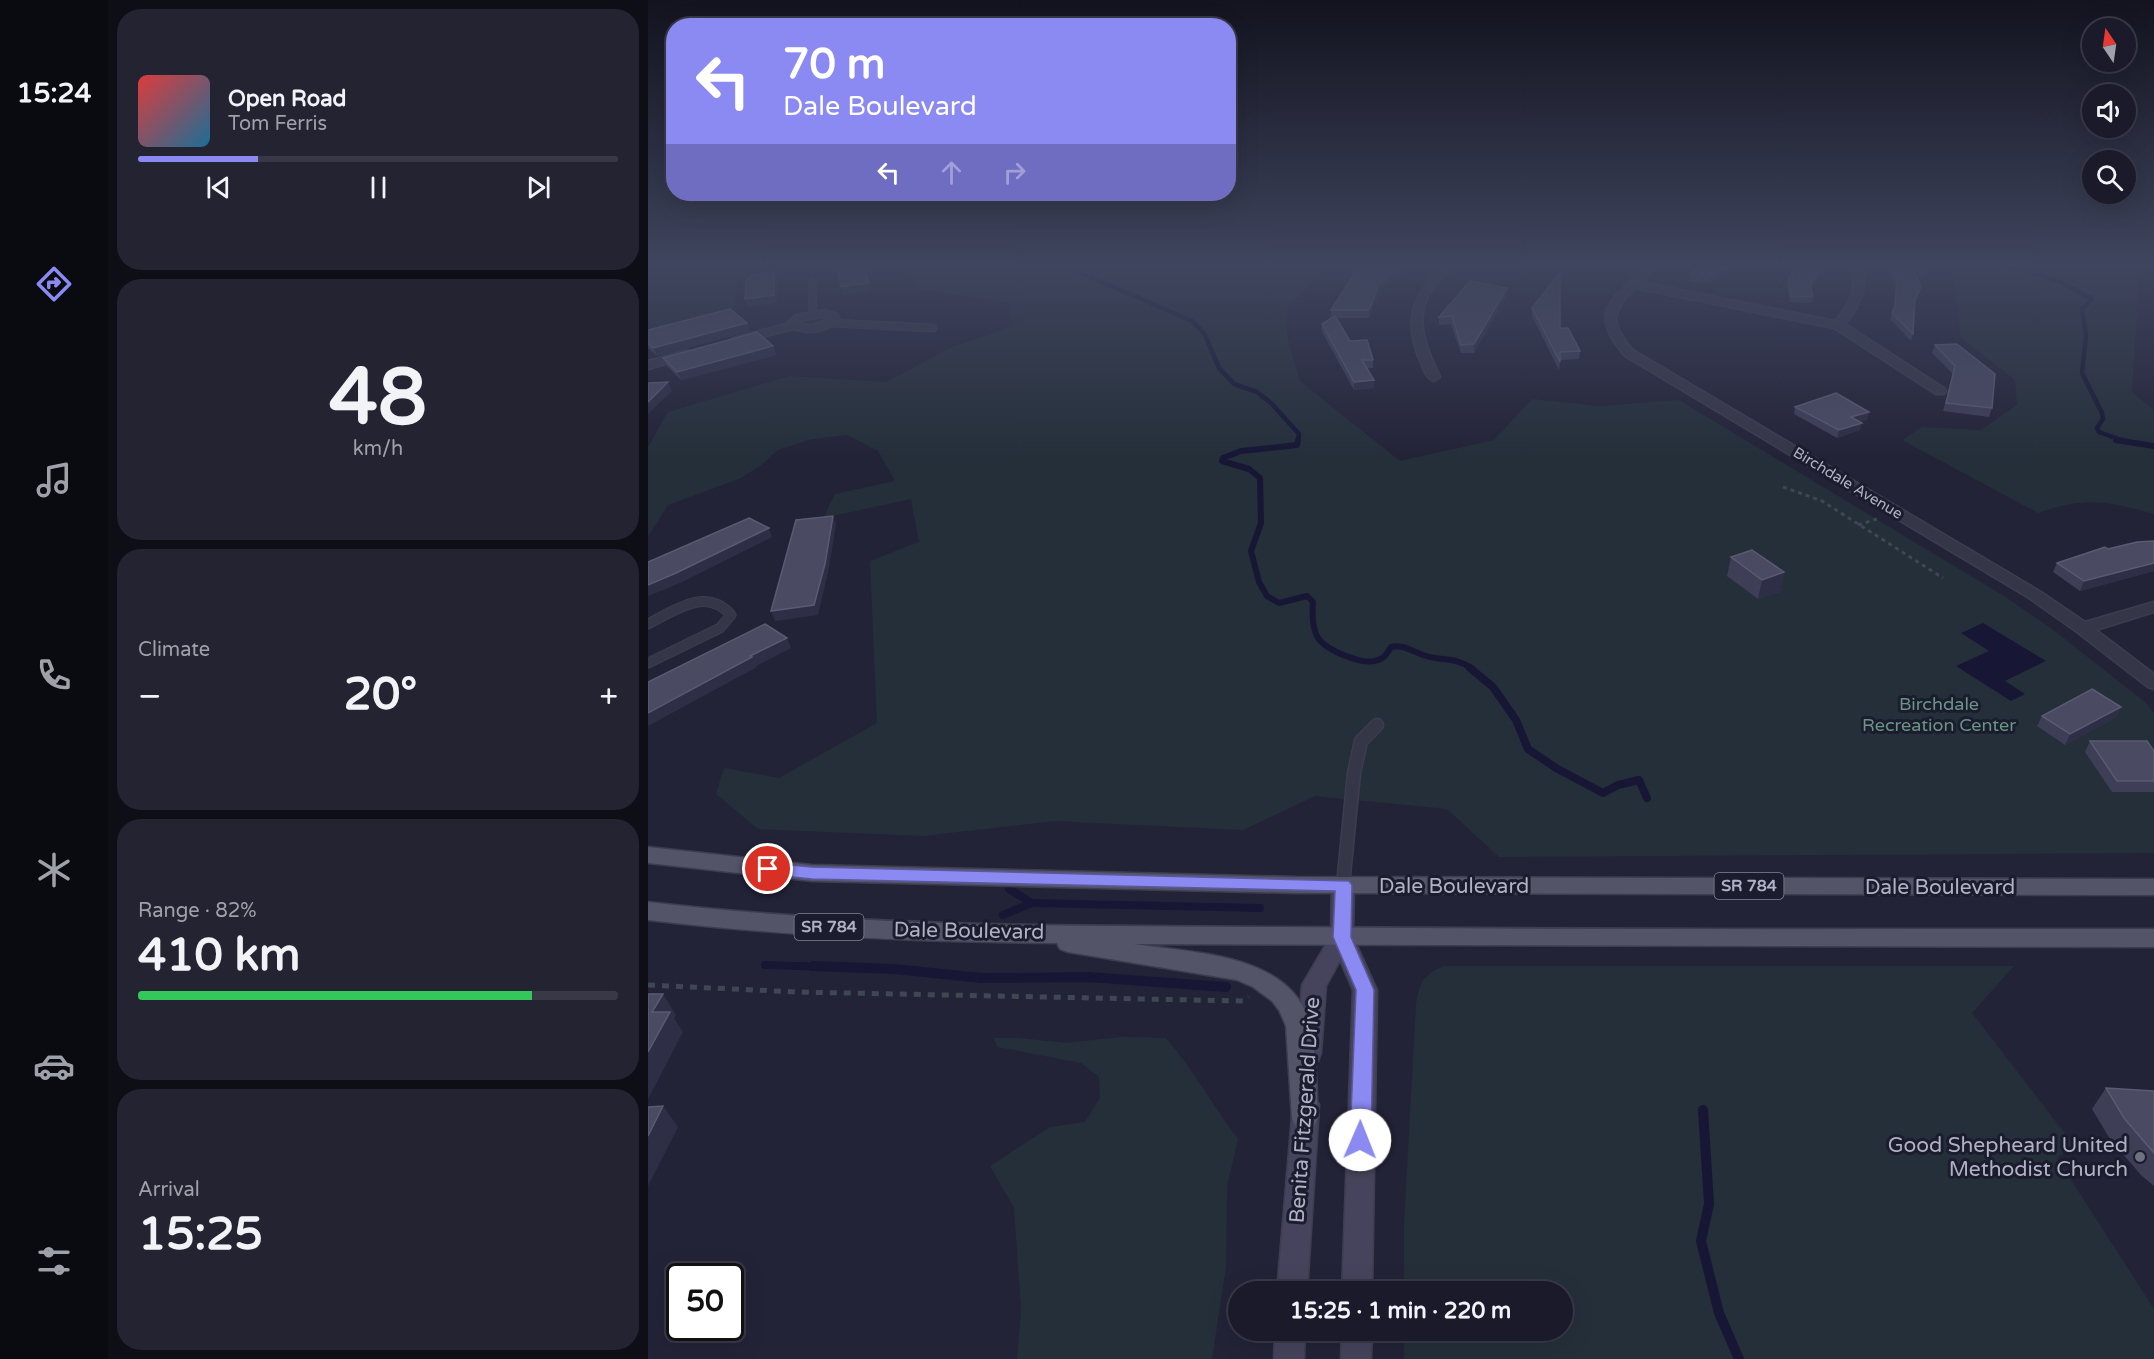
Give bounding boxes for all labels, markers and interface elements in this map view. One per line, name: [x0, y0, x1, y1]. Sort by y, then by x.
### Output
north arrow: [2082, 18, 2136, 72]
map controls: [2082, 18, 2136, 204]
text: 70 m: [783, 39, 885, 90]
icon: left: [684, 42, 762, 120]
text: 15:24: [17, 77, 91, 110]
button: sound: [2082, 84, 2136, 138]
text: Open Road: [228, 86, 346, 112]
text: Dale Boulevard: [783, 90, 977, 123]
text: Tom Ferris: [228, 112, 327, 136]
button: search: [2082, 150, 2136, 204]
icon: left: [872, 156, 905, 189]
icon: ahead: [935, 156, 968, 189]
icon: right: [998, 156, 1031, 189]
icon: previous: [202, 171, 235, 204]
icon: pause: [362, 171, 395, 204]
icon: next: [522, 171, 555, 204]
icon: directions: [33, 263, 75, 305]
text: 48: [329, 351, 427, 445]
text: km/h: [353, 437, 403, 461]
street label: Birchdale Avenue: [1790, 443, 1906, 523]
icon: music: [33, 459, 75, 501]
text: Climate: [138, 638, 210, 662]
icon: phone: [33, 654, 75, 696]
text: 20°: [344, 668, 417, 722]
text: −: [138, 677, 162, 716]
text: +: [599, 677, 618, 716]
park label: Birchdale Recreation Center: [1862, 693, 2016, 736]
pin: [742, 843, 793, 894]
icon: climate: [33, 849, 75, 891]
icon: arrive: [751, 852, 784, 885]
road number: SR 784: [1714, 873, 1784, 899]
street label: Dale Boulevard: [1379, 874, 1529, 899]
street label: Dale Boulevard: [1865, 875, 2015, 900]
text: Range · 82%: [138, 899, 257, 923]
road number: SR 784: [794, 914, 864, 940]
street label: Dale Boulevard: [893, 917, 1045, 945]
text: 410 km: [138, 929, 300, 983]
street label: Benita Fitzgerald Drive: [1285, 996, 1325, 1224]
icon: car: [33, 1045, 75, 1087]
position arrow: [1328, 1108, 1392, 1172]
place label: Good Shepheard United Methodist Church: [1888, 1133, 2128, 1182]
marker: Good Shepheard United Methodist Church: [2133, 1150, 2147, 1164]
text: Arrival: [138, 1178, 200, 1202]
text: 15:25: [138, 1208, 263, 1262]
icon: filters: [33, 1240, 75, 1282]
speed limit sign: 50: [666, 1263, 744, 1341]
text: 15:25 · 1 min · 220 m: [1290, 1298, 1511, 1324]

